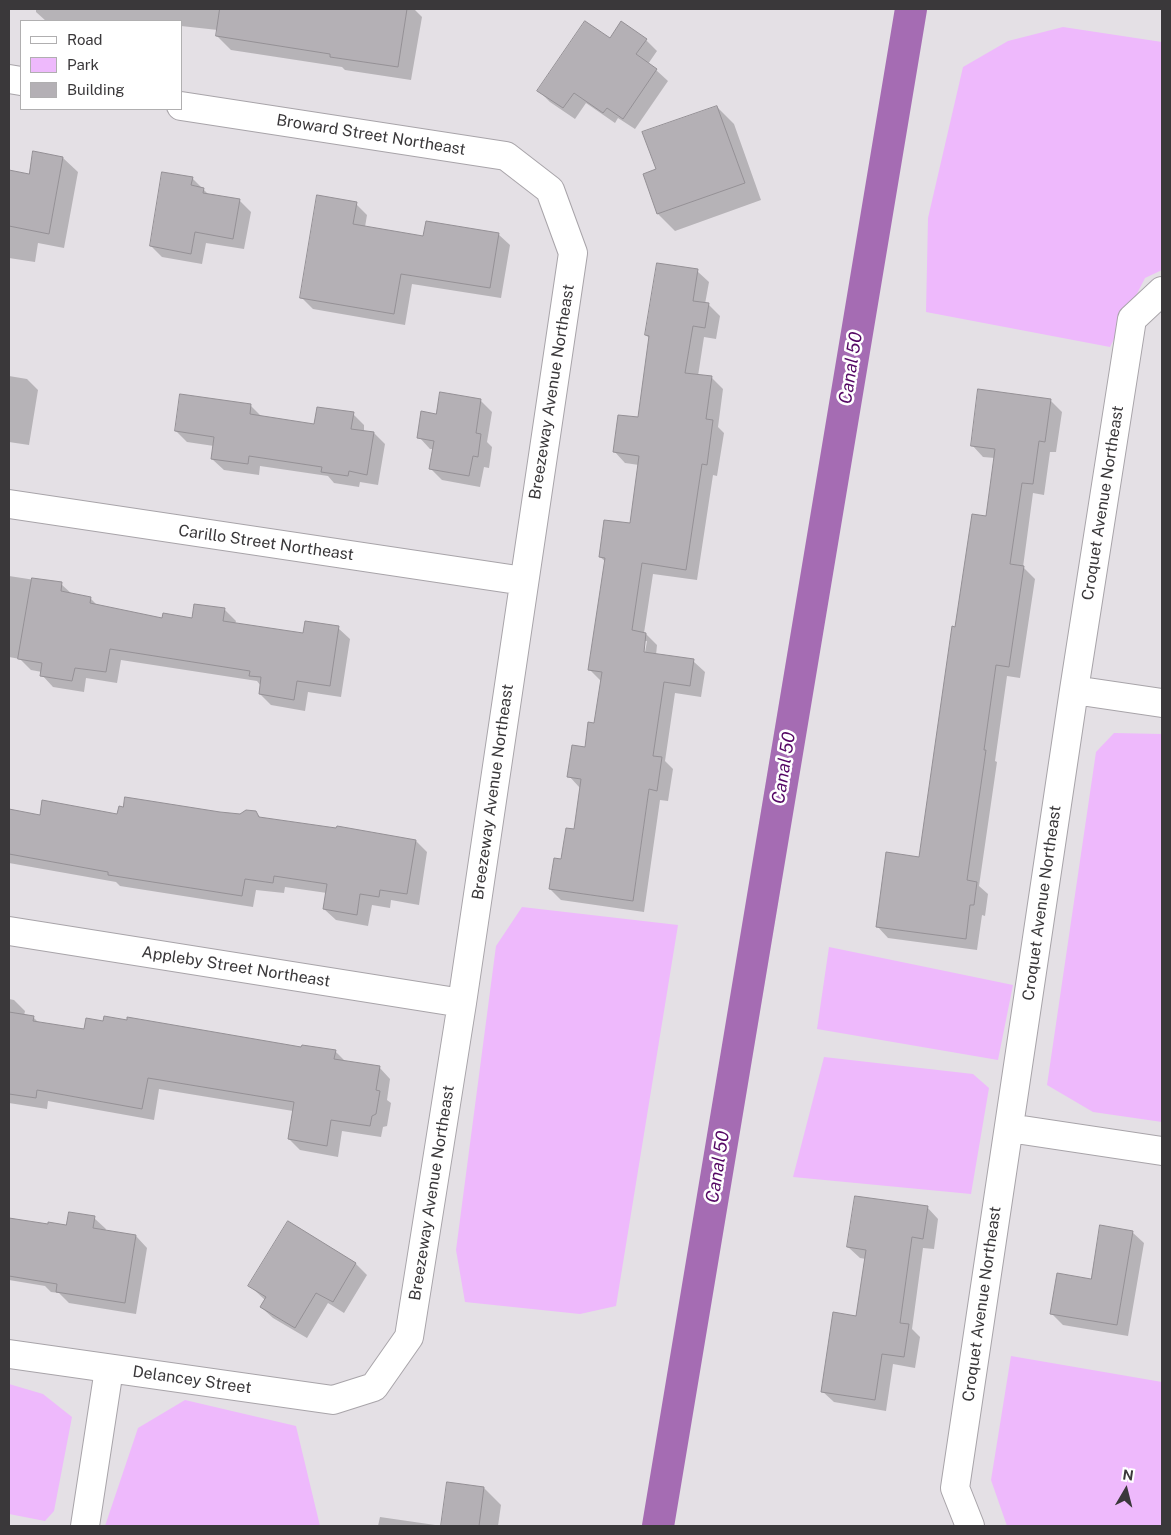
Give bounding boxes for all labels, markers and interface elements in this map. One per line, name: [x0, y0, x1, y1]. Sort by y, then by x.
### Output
legend: [20, 20, 182, 110]
text: Road: [67, 31, 103, 48]
text: Park: [67, 56, 99, 73]
text: Building: [67, 81, 125, 98]
street label: Broward Street Northeast: [275, 111, 467, 159]
street label: Breezeway Avenue Northeast: [525, 283, 579, 501]
water label: Canal 50: [835, 331, 867, 405]
street label: Croquet Avenue Northeast: [1078, 404, 1128, 602]
street label: Carillo Street Northeast: [177, 521, 355, 565]
street label: Breezeway Avenue Northeast: [468, 683, 518, 901]
water label: Canal 50: [768, 731, 800, 805]
street label: Croquet Avenue Northeast: [1019, 804, 1065, 1002]
street label: Appleby Street Northeast: [140, 943, 332, 991]
street label: Breezeway Avenue Northeast: [405, 1084, 459, 1302]
water label: Canal 50: [702, 1130, 734, 1204]
street label: Croquet Avenue Northeast: [959, 1205, 1005, 1403]
street label: Delancey Street: [131, 1362, 253, 1398]
north arrow: [1101, 1465, 1151, 1515]
text: N: [1122, 1466, 1135, 1484]

